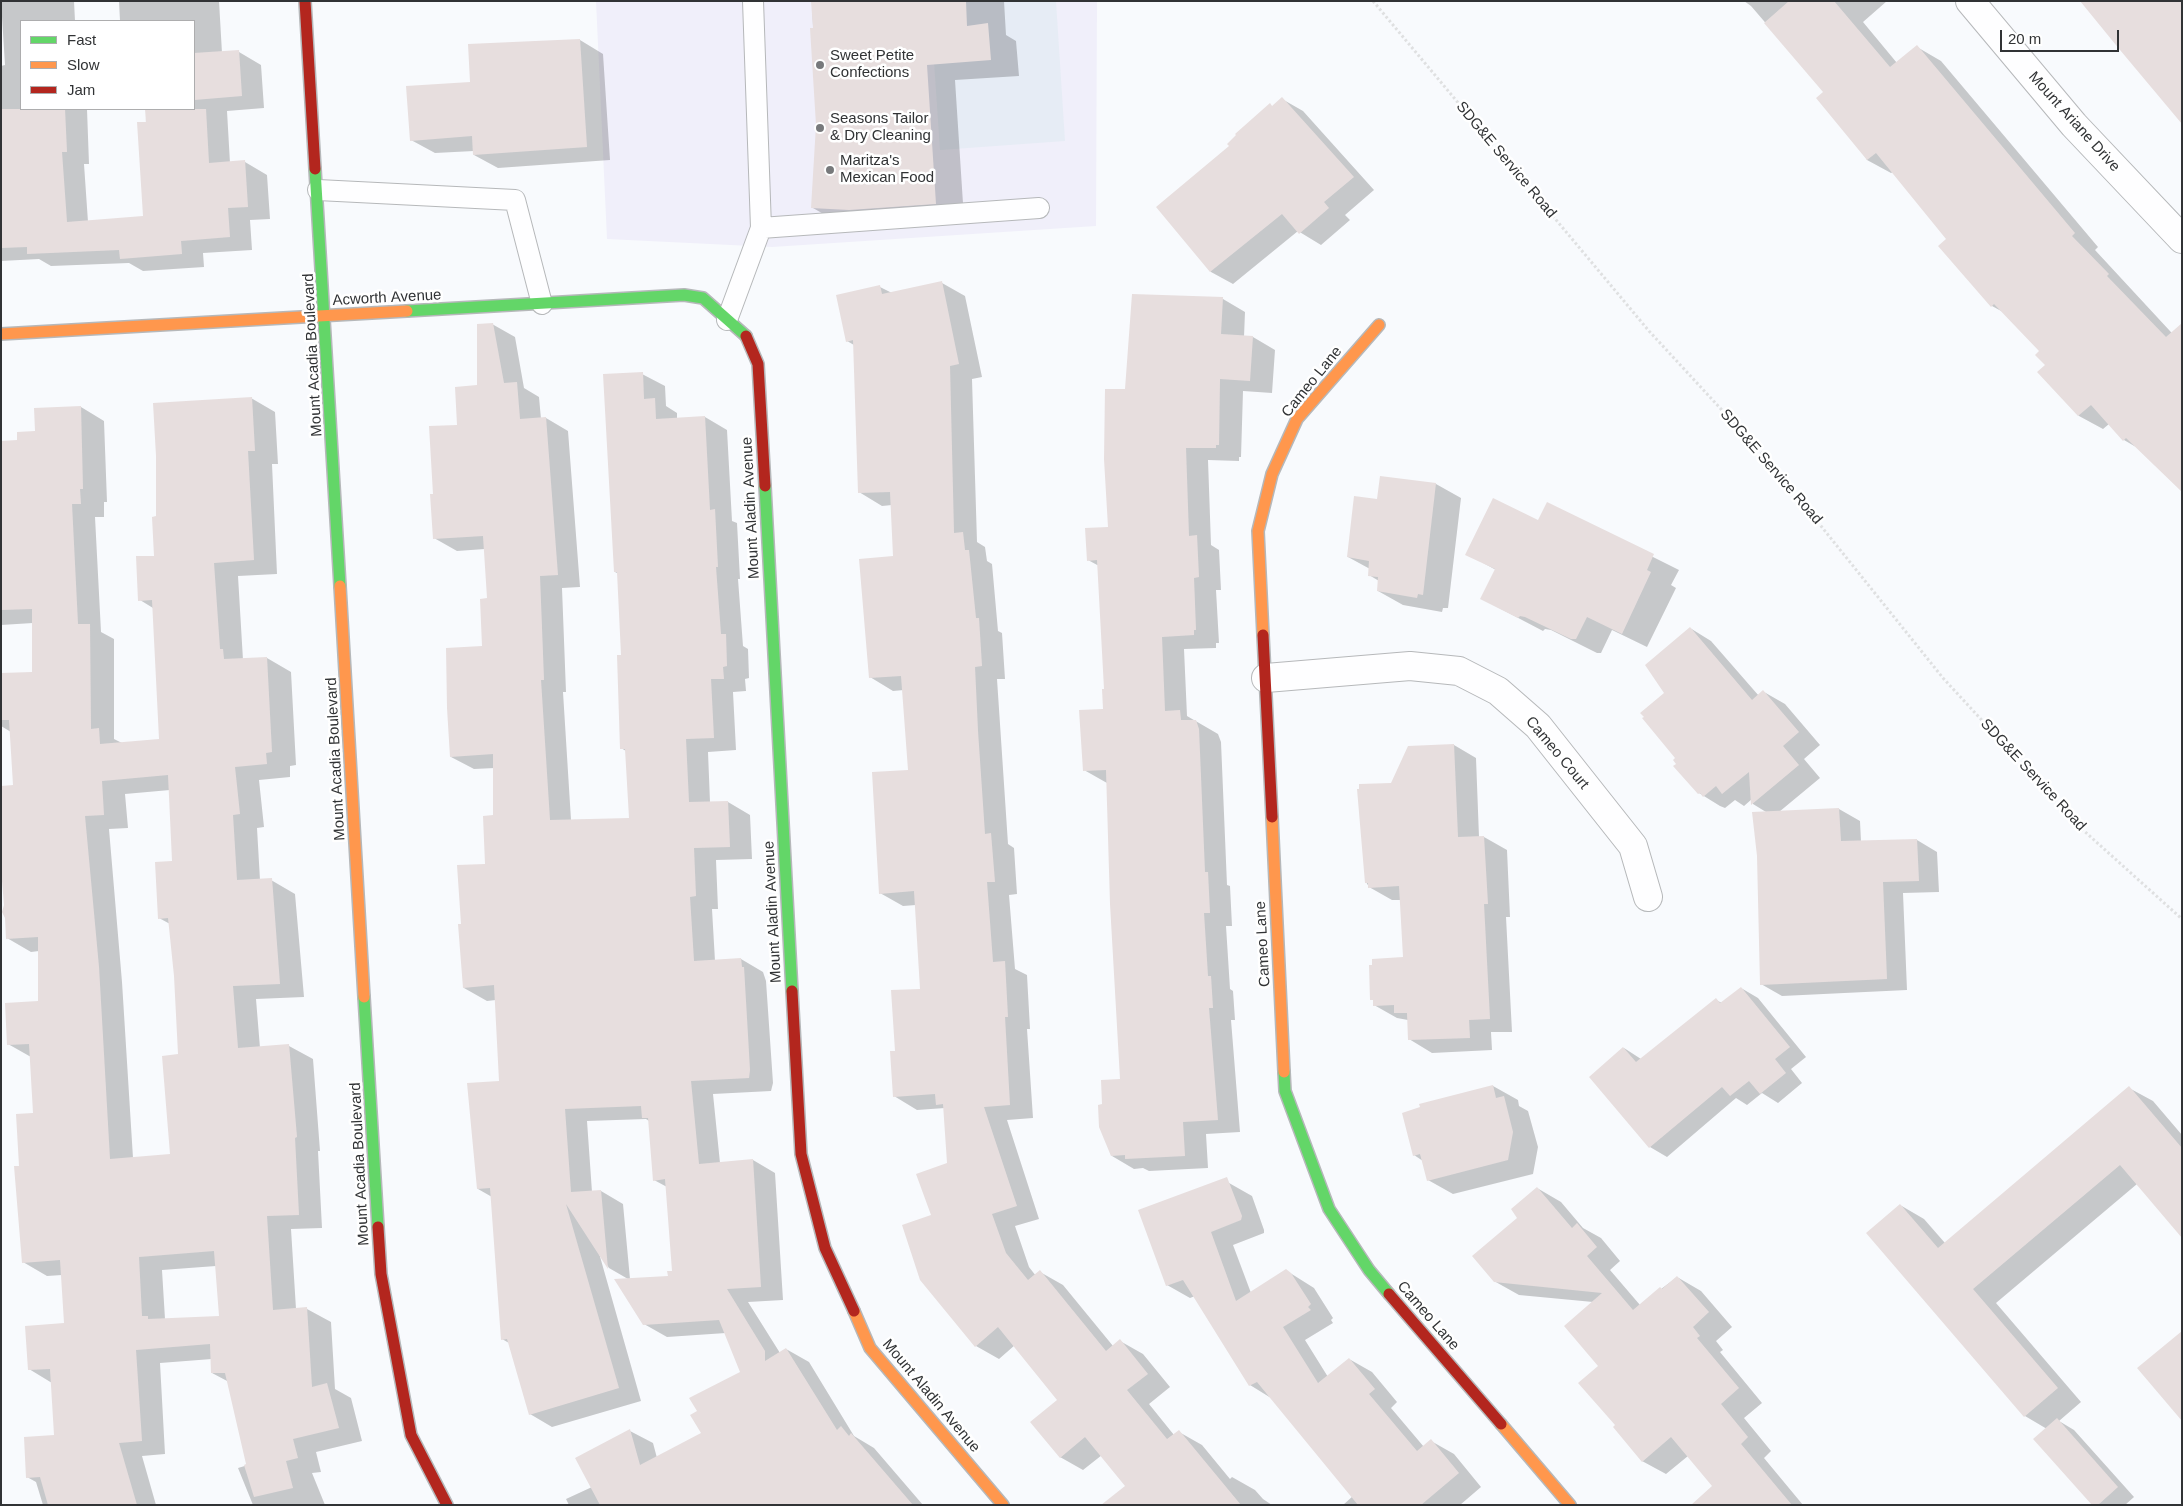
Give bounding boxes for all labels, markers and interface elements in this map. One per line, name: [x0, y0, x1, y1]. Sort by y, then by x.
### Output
legend: [20, 20, 195, 110]
scale bar: [2003, 20, 2122, 52]
text: 20 m: [2008, 30, 2041, 47]
text: Fast: [67, 31, 96, 48]
place label: Sweet Petite Confections: [830, 47, 914, 82]
text: Slow: [67, 56, 100, 73]
marker: Sweet Petite Confections: [814, 59, 826, 71]
street label: Mount Ariane Drive: [2024, 68, 2124, 176]
text: Jam: [67, 81, 95, 98]
street label: SDG&E Service Road: [1452, 98, 1560, 222]
place label: Seasons Tailor & Dry Cleaning: [830, 110, 931, 145]
marker: Seasons Tailor & Dry Cleaning: [814, 122, 826, 134]
place label: Maritza's Mexican Food: [840, 152, 934, 187]
marker: Maritza's Mexican Food: [824, 164, 836, 176]
street label: Mount Acadia Boulevard: [300, 273, 326, 437]
street label: Acworth Avenue: [332, 286, 442, 310]
street label: Cameo Lane: [1278, 343, 1346, 421]
street label: SDG&E Service Road: [1716, 406, 1826, 528]
street label: Mount Aladin Avenue: [738, 436, 764, 580]
street label: Mount Acadia Boulevard: [323, 677, 349, 841]
street label: Cameo Court: [1521, 713, 1593, 793]
street label: SDG&E Service Road: [1976, 715, 2090, 835]
street label: Mount Aladin Avenue: [760, 840, 786, 984]
street label: Cameo Lane: [1252, 901, 1274, 987]
street label: Mount Acadia Boulevard: [347, 1082, 373, 1246]
street label: Cameo Lane: [1393, 1278, 1463, 1354]
street label: Mount Aladin Avenue: [878, 1336, 984, 1456]

